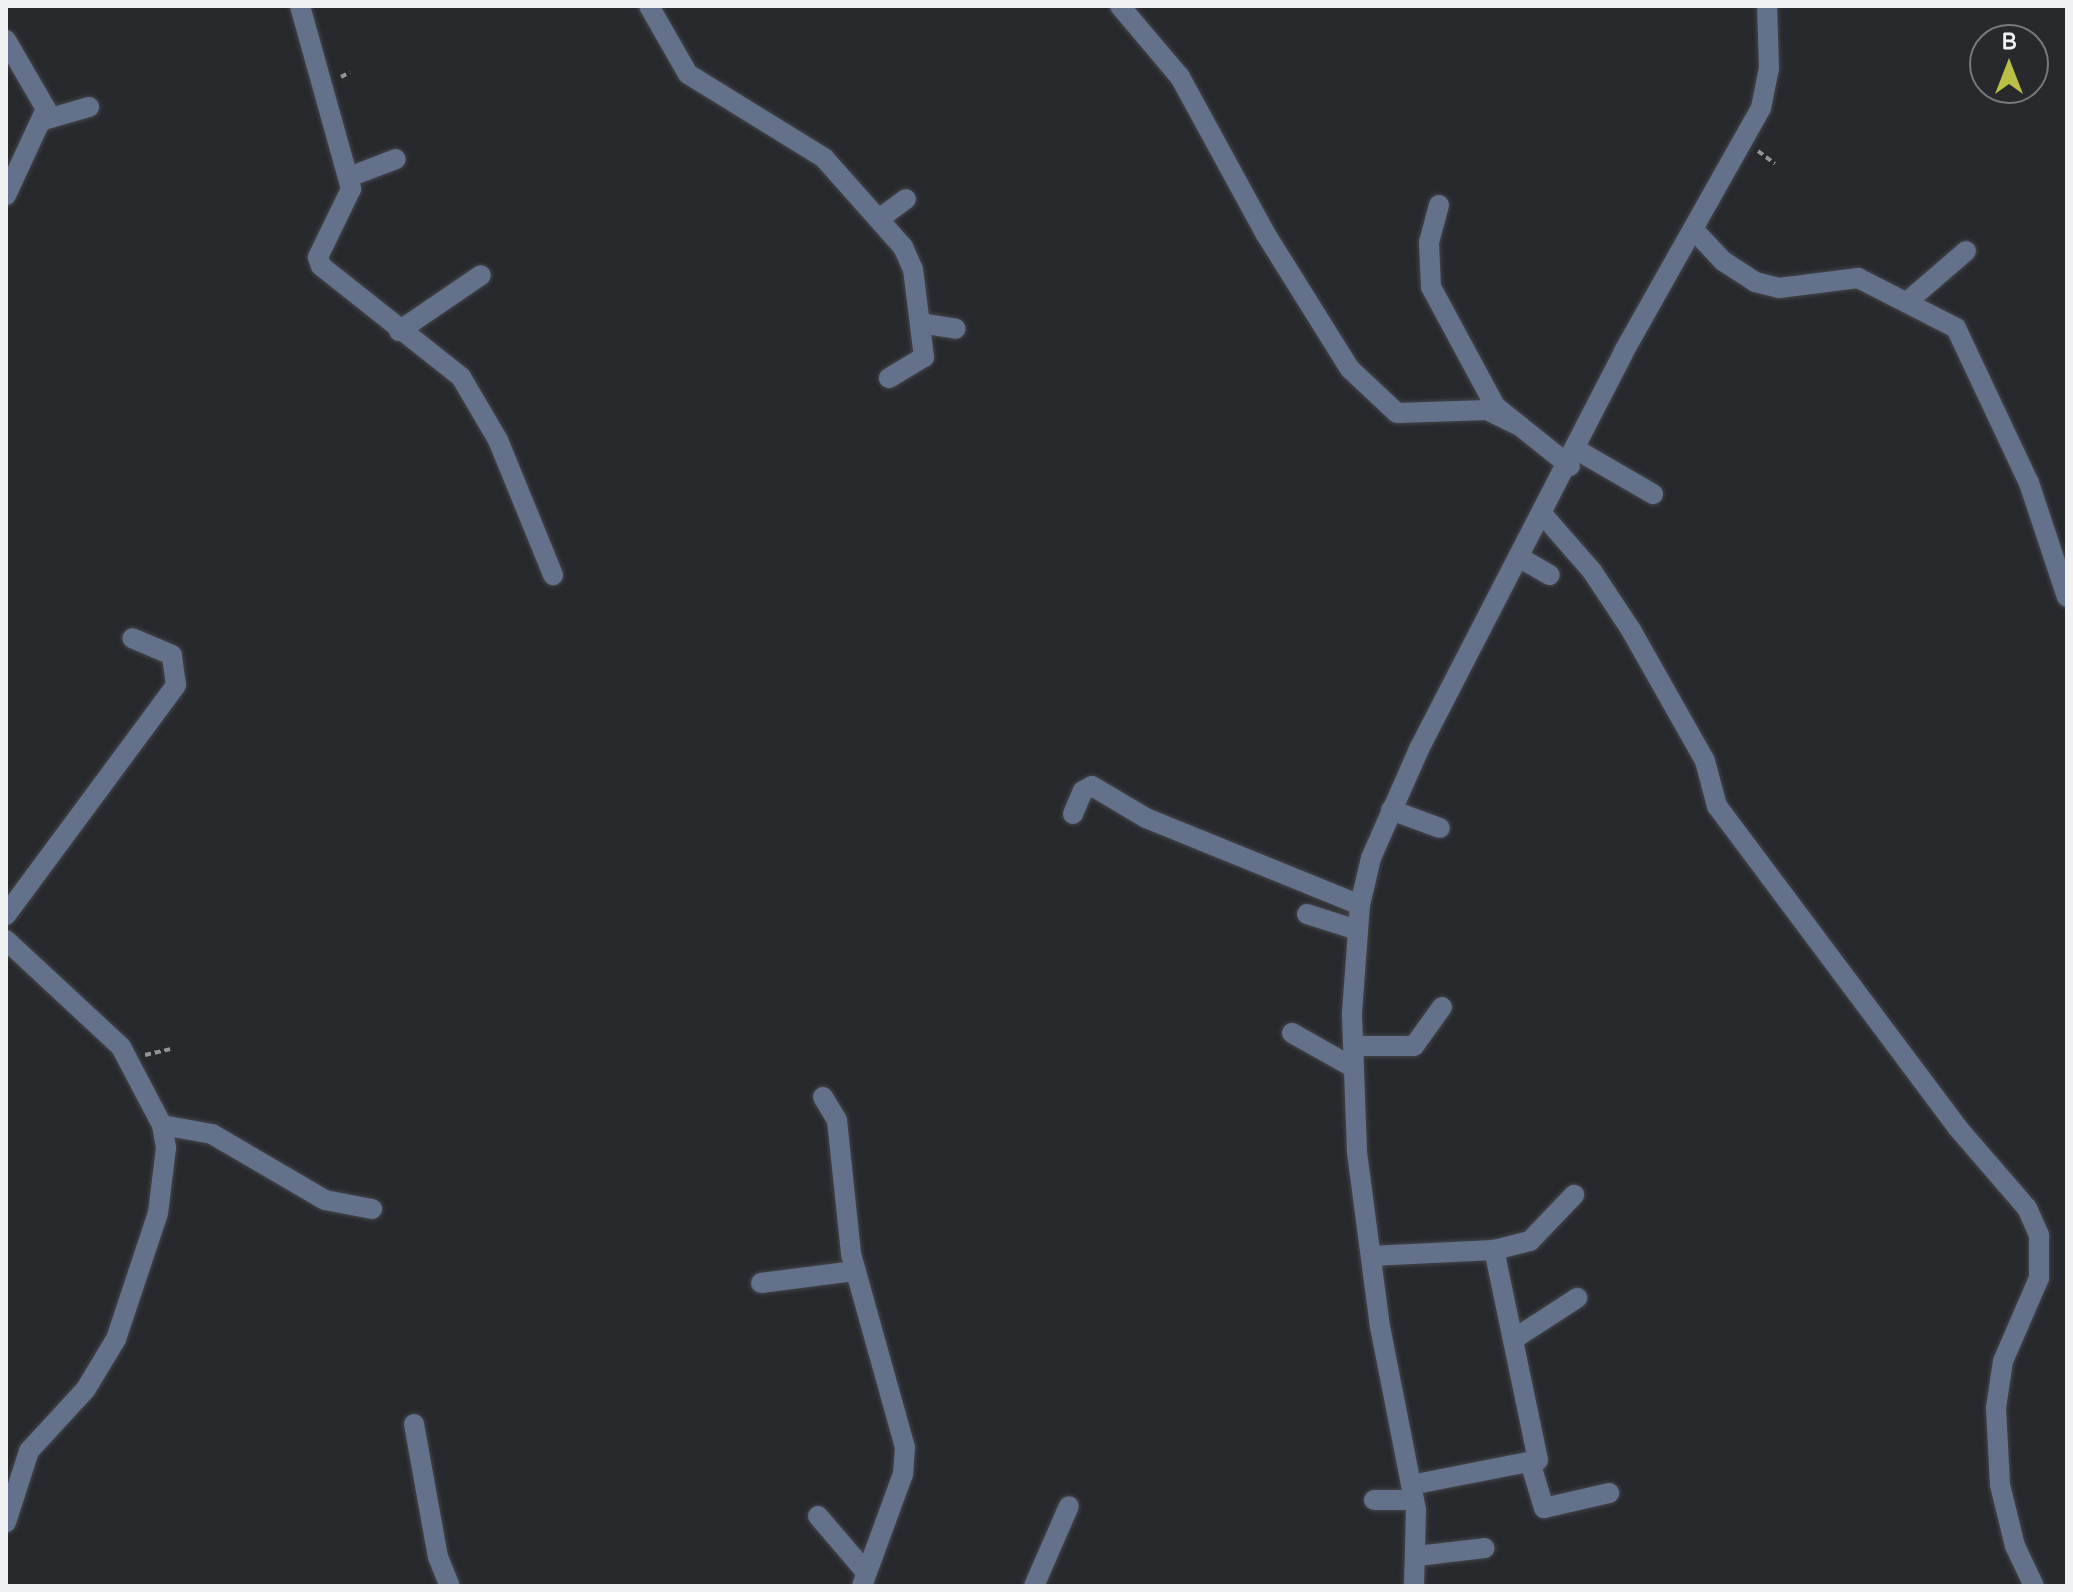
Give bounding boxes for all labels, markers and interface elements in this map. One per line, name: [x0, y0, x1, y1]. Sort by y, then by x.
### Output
north arrow: [1969, 24, 2049, 104]
text: B: [2001, 29, 2017, 55]

